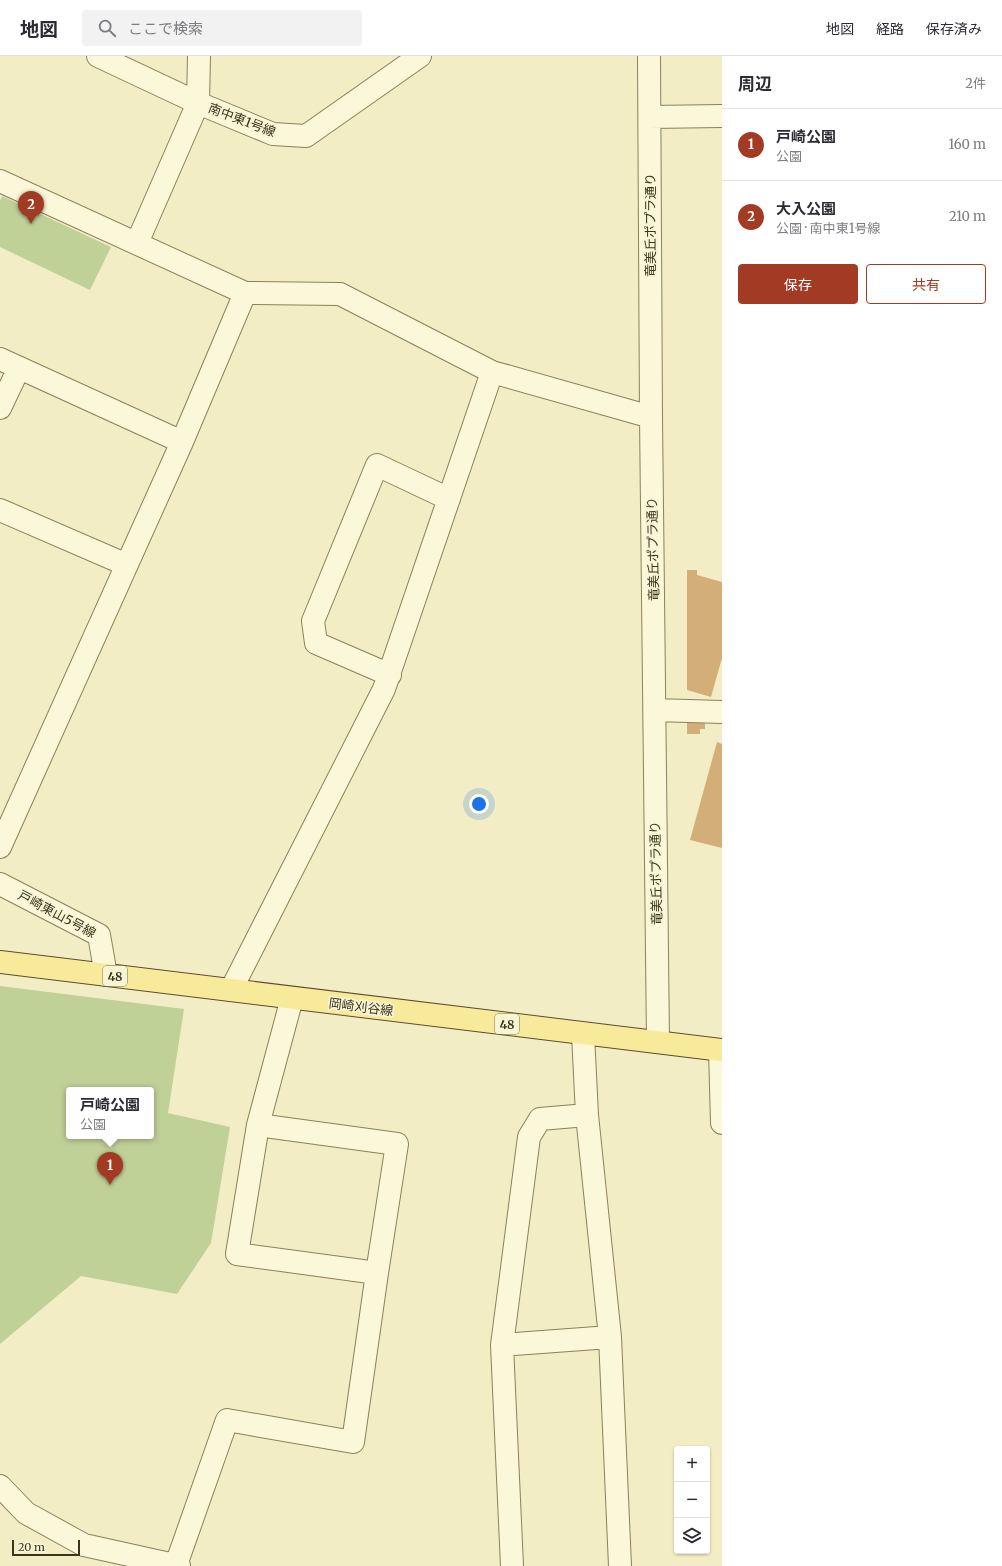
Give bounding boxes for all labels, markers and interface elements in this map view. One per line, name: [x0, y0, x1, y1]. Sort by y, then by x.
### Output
search box: [82, 10, 362, 46]
text: 地図: [20, 17, 58, 41]
icon: search: [96, 17, 118, 39]
text: ここで検索: [128, 19, 203, 38]
text: 地図: [826, 20, 854, 38]
text: 経路: [876, 20, 904, 38]
text: 保存済み: [926, 20, 982, 38]
text: 周辺: [738, 73, 772, 95]
text: 2件: [965, 75, 986, 92]
street label: 南中東1号線: [206, 99, 278, 141]
text: 戸崎公園: [776, 127, 836, 146]
text: 1: [748, 136, 754, 153]
text: 160 m: [948, 136, 986, 153]
text: 公園: [776, 148, 802, 165]
street label: 竜美丘ポプラ通り: [642, 173, 659, 277]
pin: 2: [18, 191, 44, 224]
text: 大入公園: [776, 199, 836, 218]
text: 2: [747, 208, 755, 225]
text: 210 m: [949, 208, 986, 225]
text: 公園 · 南中東1号線: [776, 220, 881, 237]
button: 保存: [738, 264, 858, 304]
button: 共有: [866, 264, 986, 304]
street label: 竜美丘ポプラ通り: [644, 497, 662, 601]
your location: [469, 794, 489, 814]
street label: 竜美丘ポプラ通り: [647, 821, 665, 925]
street label: 戸崎東山5号線: [15, 886, 99, 942]
road number: 48: [103, 966, 127, 986]
street label: 岡崎刈谷線: [328, 995, 394, 1019]
road number: 48: [495, 1014, 519, 1034]
popup: [66, 1087, 154, 1139]
text: 戸崎公園: [80, 1095, 140, 1114]
text: 公園: [80, 1116, 106, 1133]
pin: 1: [97, 1152, 123, 1185]
map controls: [674, 1446, 710, 1554]
button: +: [674, 1446, 710, 1482]
button: −: [674, 1482, 710, 1518]
button: layers: [674, 1518, 710, 1554]
scale bar: [12, 1538, 80, 1557]
text: 20 m: [18, 1540, 45, 1554]

